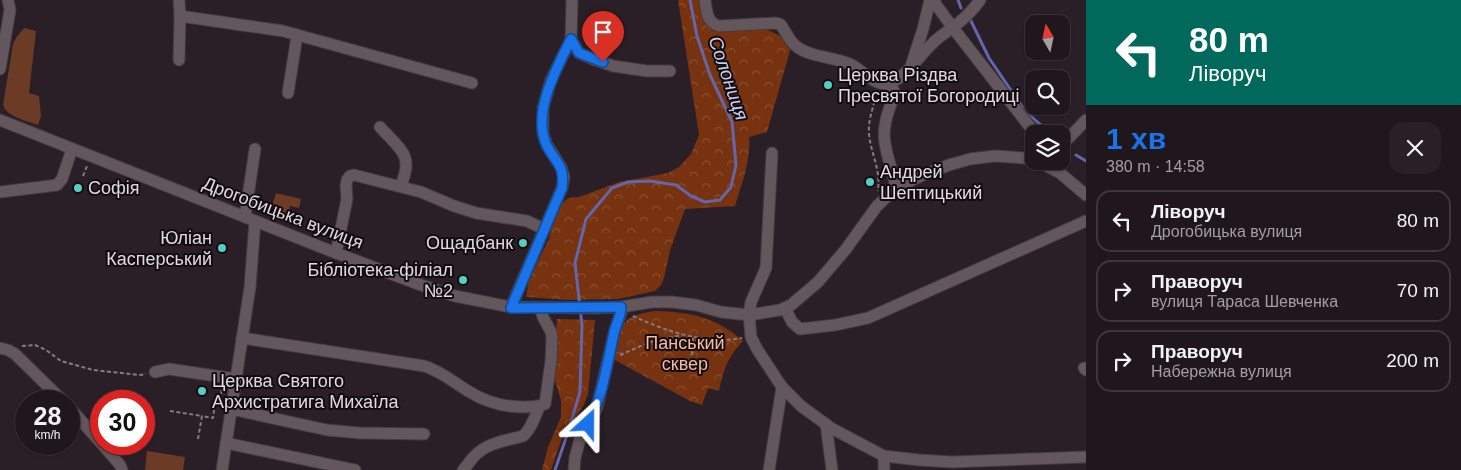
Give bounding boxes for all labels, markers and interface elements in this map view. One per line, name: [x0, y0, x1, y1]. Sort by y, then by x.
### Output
pin: [582, 11, 624, 62]
north arrow: [1025, 15, 1070, 60]
map controls: [1025, 15, 1070, 170]
icon: arrive: [589, 18, 617, 46]
icon: left: [1106, 20, 1171, 85]
text: 80 m: [1189, 20, 1269, 59]
water label: Солониця: [704, 34, 753, 123]
text: Ліворуч: [1189, 61, 1266, 86]
place label: Церква Різдва Пресвятої Богородиці: [838, 65, 1020, 106]
button: search: [1025, 70, 1070, 115]
marker: Церква Різдва Пресвятої Богородиці: [822, 79, 834, 91]
text: 1 хв: [1106, 122, 1166, 155]
button: close: [1389, 122, 1441, 174]
button: layers: [1025, 125, 1070, 170]
text: 380 m · 14:58: [1106, 158, 1205, 175]
place label: Андрей Шептицький: [880, 162, 982, 203]
street label: Дрогобицька вулиця: [200, 173, 366, 253]
marker: Андрей Шептицький: [864, 176, 876, 188]
place label: Софія: [88, 178, 140, 198]
marker: Софія: [72, 182, 84, 194]
text: Ліворуч: [1151, 201, 1226, 222]
icon: left: [1108, 207, 1136, 235]
text: 80 m: [1397, 210, 1439, 231]
text: Дрогобицька вулиця: [1151, 223, 1302, 240]
place label: Юліан Касперський: [106, 228, 212, 269]
place label: Ощадбанк: [426, 233, 513, 253]
marker: Ощадбанк: [517, 237, 529, 249]
marker: Юліан Касперський: [216, 242, 228, 254]
place label: Бібліотека-філіал №2: [307, 260, 453, 301]
text: Праворуч: [1151, 271, 1243, 292]
marker: Бібліотека-філіал №2: [457, 274, 469, 286]
icon: right: [1108, 277, 1136, 305]
text: 70 m: [1397, 280, 1439, 301]
text: вулиця Тараса Шевченка: [1151, 293, 1338, 310]
park label: Панський сквер: [645, 333, 725, 374]
text: Праворуч: [1151, 341, 1243, 362]
icon: right: [1108, 347, 1136, 375]
text: 200 m: [1386, 350, 1439, 371]
text: Набережна вулиця: [1151, 363, 1292, 380]
place label: Церква Святого Архистратига Михаїла: [212, 371, 400, 412]
marker: Церква Святого Архистратига Михаїла: [196, 385, 208, 397]
speed limit sign: 30: [90, 390, 155, 455]
position arrow: [561, 397, 613, 449]
text: 28: [34, 402, 61, 430]
text: km/h: [34, 428, 61, 442]

